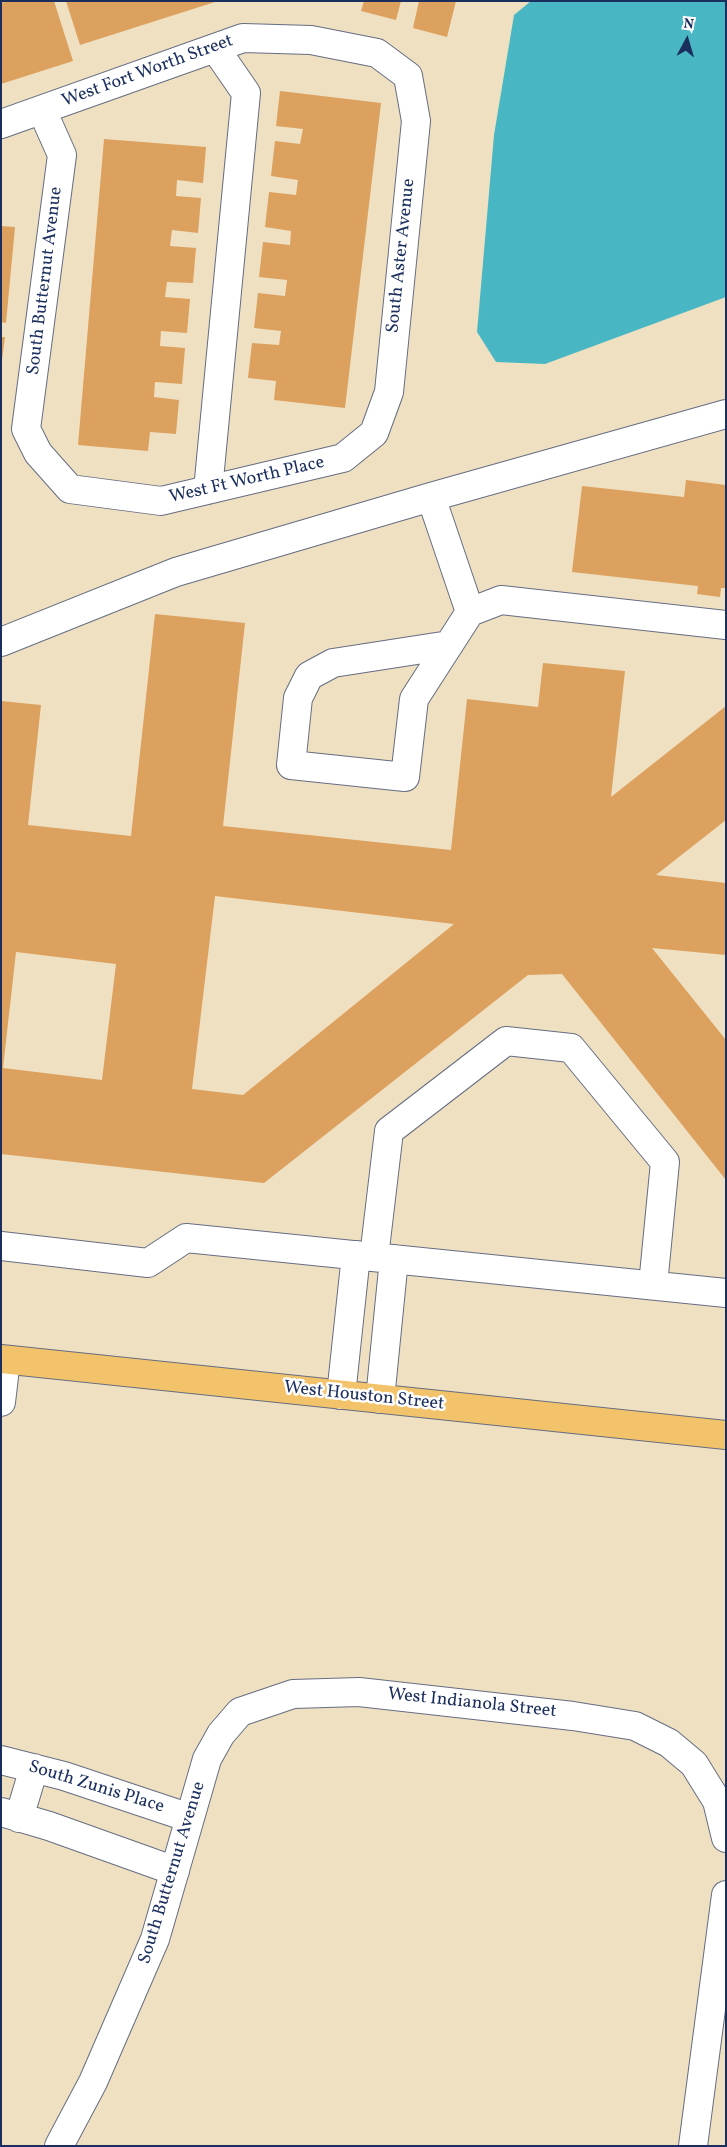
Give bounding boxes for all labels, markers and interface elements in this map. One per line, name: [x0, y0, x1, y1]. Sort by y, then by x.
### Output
north arrow: [662, 15, 712, 65]
text: N: [683, 15, 695, 35]
street label: West Fort Worth Street: [59, 31, 237, 113]
street label: South Aster Avenue: [383, 178, 421, 334]
street label: South Butternut Avenue: [24, 186, 68, 376]
street label: West Ft Worth Place: [167, 453, 327, 509]
street label: West Houston Street: [283, 1378, 445, 1416]
street label: West Indianola Street: [386, 1684, 558, 1724]
street label: South Zunis Place: [26, 1757, 166, 1819]
street label: South Butternut Avenue: [135, 1779, 211, 1967]

